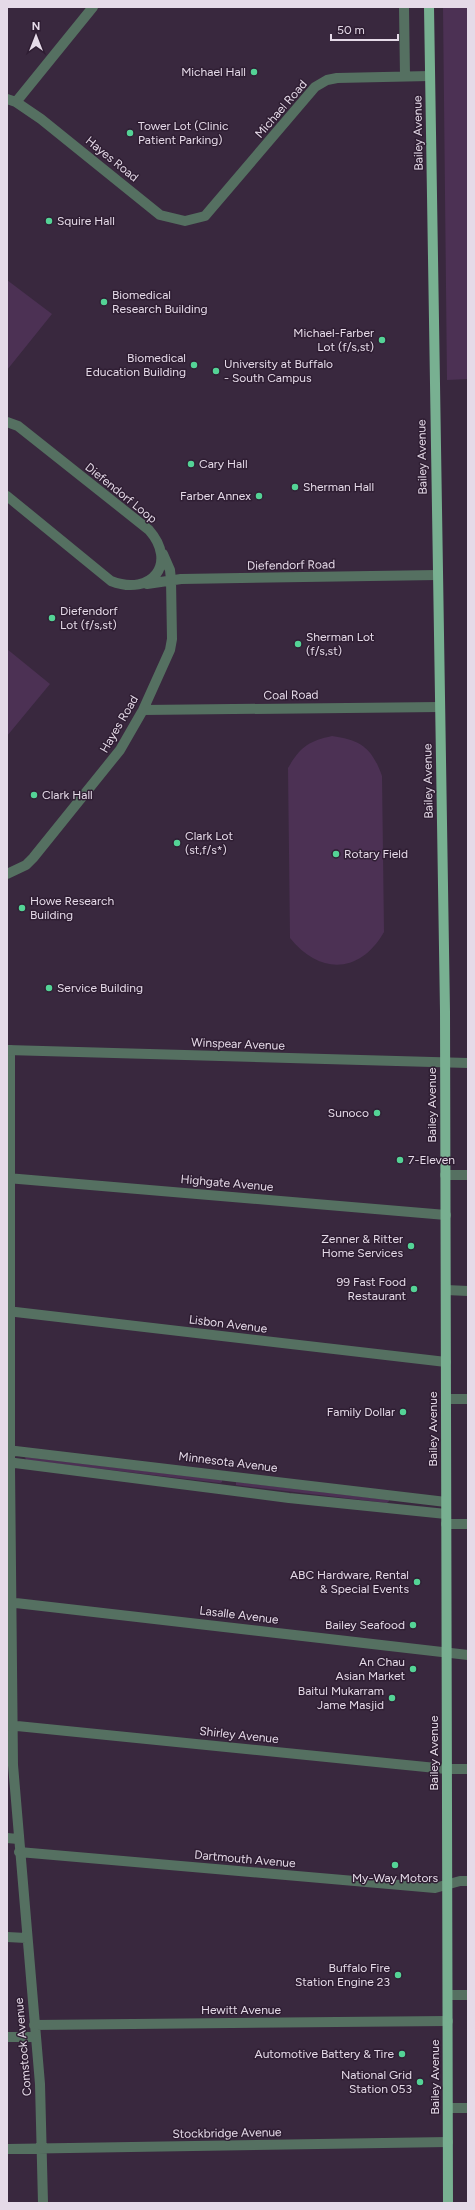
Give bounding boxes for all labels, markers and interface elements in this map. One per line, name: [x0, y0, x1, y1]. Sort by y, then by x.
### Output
north arrow: [16, 16, 56, 56]
scale bar: [331, 16, 398, 42]
text: N: [32, 20, 40, 33]
text: 50 m: [337, 23, 365, 37]
place label: Michael Hall: [181, 65, 246, 79]
marker: Michael Hall: [249, 67, 259, 77]
street label: Michael Road: [252, 77, 310, 141]
street label: Bailey Avenue: [410, 95, 426, 171]
place label: Tower Lot (Clinic Patient Parking): [138, 119, 229, 147]
marker: Tower Lot (Clinic Patient Parking): [125, 128, 135, 138]
street label: Hayes Road: [83, 133, 141, 185]
place label: Squire Hall: [57, 214, 115, 228]
marker: Squire Hall: [44, 216, 54, 226]
place label: Biomedical Research Building: [112, 288, 208, 316]
marker: Biomedical Research Building: [99, 297, 109, 307]
place label: Michael-Farber Lot (f/s,st): [293, 326, 374, 354]
marker: Michael-Farber Lot (f/s,st): [377, 335, 387, 345]
place label: Biomedical Education Building: [86, 351, 186, 379]
place label: University at Buffalo - South Campus: [224, 357, 333, 385]
marker: Biomedical Education Building: [189, 360, 199, 370]
marker: University at Buffalo - South Campus: [211, 366, 221, 376]
street label: Bailey Avenue: [414, 419, 430, 495]
place label: Cary Hall: [199, 457, 248, 471]
marker: Cary Hall: [186, 459, 196, 469]
street label: Diefendorf Loop: [82, 460, 160, 526]
place label: Sherman Hall: [303, 480, 374, 494]
marker: Sherman Hall: [290, 482, 300, 492]
place label: Farber Annex: [180, 489, 251, 503]
marker: Farber Annex: [254, 491, 264, 501]
street label: Diefendorf Road: [247, 557, 335, 573]
place label: Diefendorf Lot (f/s,st): [60, 604, 118, 632]
marker: Diefendorf Lot (f/s,st): [47, 613, 57, 623]
place label: Sherman Lot (f/s,st): [306, 630, 375, 658]
marker: Sherman Lot (f/s,st): [293, 639, 303, 649]
street label: Coal Road: [263, 688, 319, 702]
street label: Hayes Road: [97, 693, 141, 755]
street label: Bailey Avenue: [420, 743, 436, 819]
place label: Clark Hall: [42, 788, 93, 802]
marker: Clark Hall: [29, 790, 39, 800]
place label: Clark Lot (st,f/s*): [185, 829, 233, 857]
marker: Clark Lot (st,f/s*): [172, 838, 182, 848]
place label: Rotary Field: [344, 847, 408, 861]
marker: Rotary Field: [331, 849, 341, 859]
place label: Howe Research Building: [30, 894, 114, 922]
marker: Howe Research Building: [17, 903, 27, 913]
place label: Service Building: [57, 981, 143, 995]
marker: Service Building: [44, 983, 54, 993]
street label: Winspear Avenue: [191, 1035, 286, 1053]
street label: Bailey Avenue: [425, 1067, 439, 1143]
place label: Sunoco: [328, 1106, 369, 1120]
marker: Sunoco: [372, 1108, 382, 1118]
place label: 7-Eleven: [408, 1153, 455, 1167]
marker: 7-Eleven: [395, 1155, 405, 1165]
street label: Highgate Avenue: [180, 1172, 275, 1194]
place label: Zenner & Ritter Home Services: [321, 1232, 403, 1260]
marker: Zenner & Ritter Home Services: [406, 1241, 416, 1251]
place label: 99 Fast Food Restaurant: [336, 1275, 406, 1303]
marker: 99 Fast Food Restaurant: [409, 1284, 419, 1294]
street label: Lisbon Avenue: [188, 1312, 268, 1336]
street label: Bailey Avenue: [426, 1391, 440, 1467]
place label: Family Dollar: [327, 1405, 395, 1419]
marker: Family Dollar: [398, 1407, 408, 1417]
street label: Minnesota Avenue: [178, 1449, 279, 1475]
place label: ABC Hardware, Rental & Special Events: [290, 1568, 409, 1596]
marker: ABC Hardware, Rental & Special Events: [412, 1577, 422, 1587]
street label: Lasalle Avenue: [199, 1603, 280, 1627]
place label: Bailey Seafood: [325, 1618, 405, 1632]
marker: Bailey Seafood: [408, 1620, 418, 1630]
place label: An Chau Asian Market: [336, 1655, 405, 1683]
marker: An Chau Asian Market: [408, 1664, 418, 1674]
place label: Baitul Mukarram Jame Masjid: [298, 1684, 384, 1712]
marker: Baitul Mukarram Jame Masjid: [387, 1693, 397, 1703]
street label: Bailey Avenue: [427, 1715, 441, 1791]
street label: Shirley Avenue: [199, 1724, 280, 1746]
street label: Dartmouth Avenue: [194, 1848, 297, 1870]
marker: My-Way Motors: [390, 1860, 400, 1870]
place label: My-Way Motors: [352, 1871, 438, 1885]
place label: Buffalo Fire Station Engine 23: [295, 1961, 390, 1989]
marker: Buffalo Fire Station Engine 23: [393, 1970, 403, 1980]
street label: Comstock Avenue: [12, 1997, 34, 2097]
street label: Hewitt Avenue: [201, 2003, 282, 2017]
street label: Bailey Avenue: [428, 2039, 442, 2115]
place label: Automotive Battery & Tire: [255, 2047, 394, 2061]
marker: Automotive Battery & Tire: [397, 2049, 407, 2059]
place label: National Grid Station 053: [341, 2068, 412, 2096]
marker: National Grid Station 053: [415, 2077, 425, 2087]
street label: Stockbridge Avenue: [172, 2125, 282, 2141]

